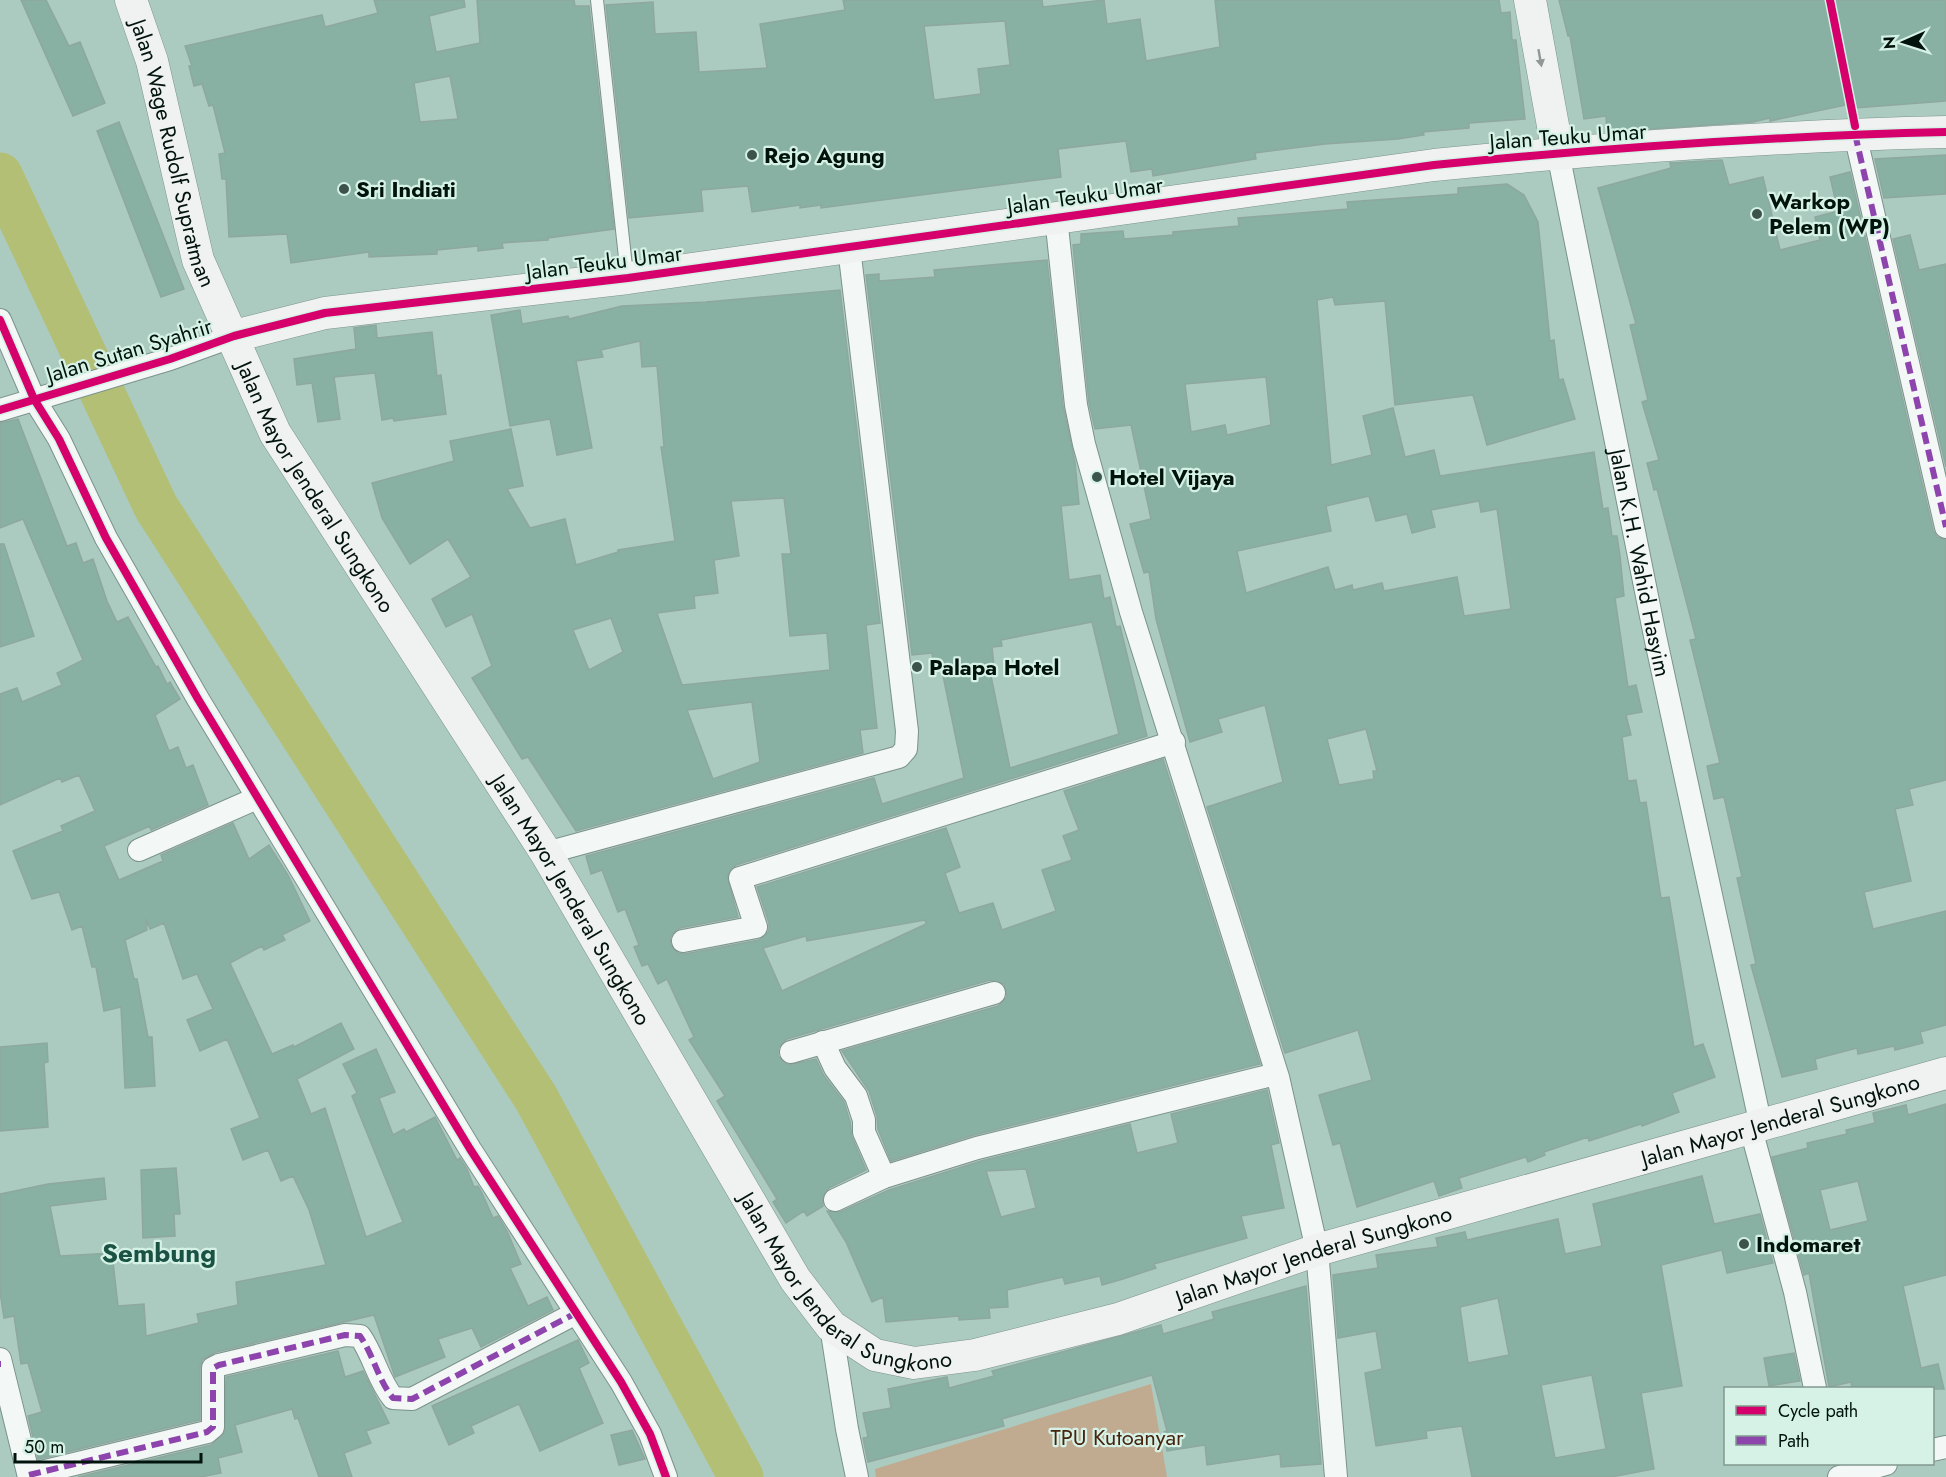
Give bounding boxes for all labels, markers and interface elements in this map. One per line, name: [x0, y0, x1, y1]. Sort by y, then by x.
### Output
street label: Jalan Wage Rudolf Supratman: [122, 12, 224, 292]
north arrow: [1874, 12, 1934, 72]
text: N: [1878, 36, 1901, 50]
one-way arrow: [1536, 48, 1545, 67]
street label: Jalan Teuku Umar: [1485, 115, 1648, 158]
place label: Rejo Agung: [764, 139, 885, 171]
marker: Rejo Agung: [745, 148, 759, 162]
street label: Jalan Teuku Umar: [1002, 168, 1166, 222]
place label: Sri Indiati: [356, 173, 456, 205]
marker: Sri Indiati: [337, 182, 351, 196]
place label: Warkop Pelem (WP): [1769, 185, 1890, 242]
marker: Warkop Pelem (WP): [1750, 207, 1764, 221]
street label: Jalan Teuku Umar: [521, 236, 684, 288]
street label: Jalan Sutan Syahrir: [39, 309, 216, 391]
street label: Jalan Mayor Jenderal Sungkono: [228, 353, 403, 619]
street label: Jalan K.H. Wahid Hasyim: [1601, 443, 1679, 680]
place label: Hotel Vijaya: [1109, 461, 1235, 493]
marker: Hotel Vijaya: [1090, 470, 1104, 484]
place label: Palapa Hotel: [929, 651, 1060, 683]
marker: Palapa Hotel: [910, 660, 924, 674]
street label: Jalan Mayor Jenderal Sungkono: [482, 765, 659, 1031]
street label: Jalan Mayor Jenderal Sungkono: [1634, 1065, 1923, 1175]
street label: Jalan Mayor Jenderal Sungkono: [730, 1183, 954, 1379]
street label: Jalan Mayor Jenderal Sungkono: [1168, 1197, 1455, 1315]
place label: Indomaret: [1756, 1228, 1860, 1260]
district label: Sembung: [102, 1234, 216, 1272]
marker: Indomaret: [1737, 1237, 1751, 1251]
legend: [1724, 1387, 1934, 1465]
text: Cycle path: [1778, 1398, 1858, 1424]
park label: TPU Kutoanyar: [1050, 1421, 1184, 1453]
scale bar: [15, 1426, 201, 1464]
text: Path: [1778, 1428, 1810, 1454]
text: 50 m: [24, 1434, 64, 1460]

